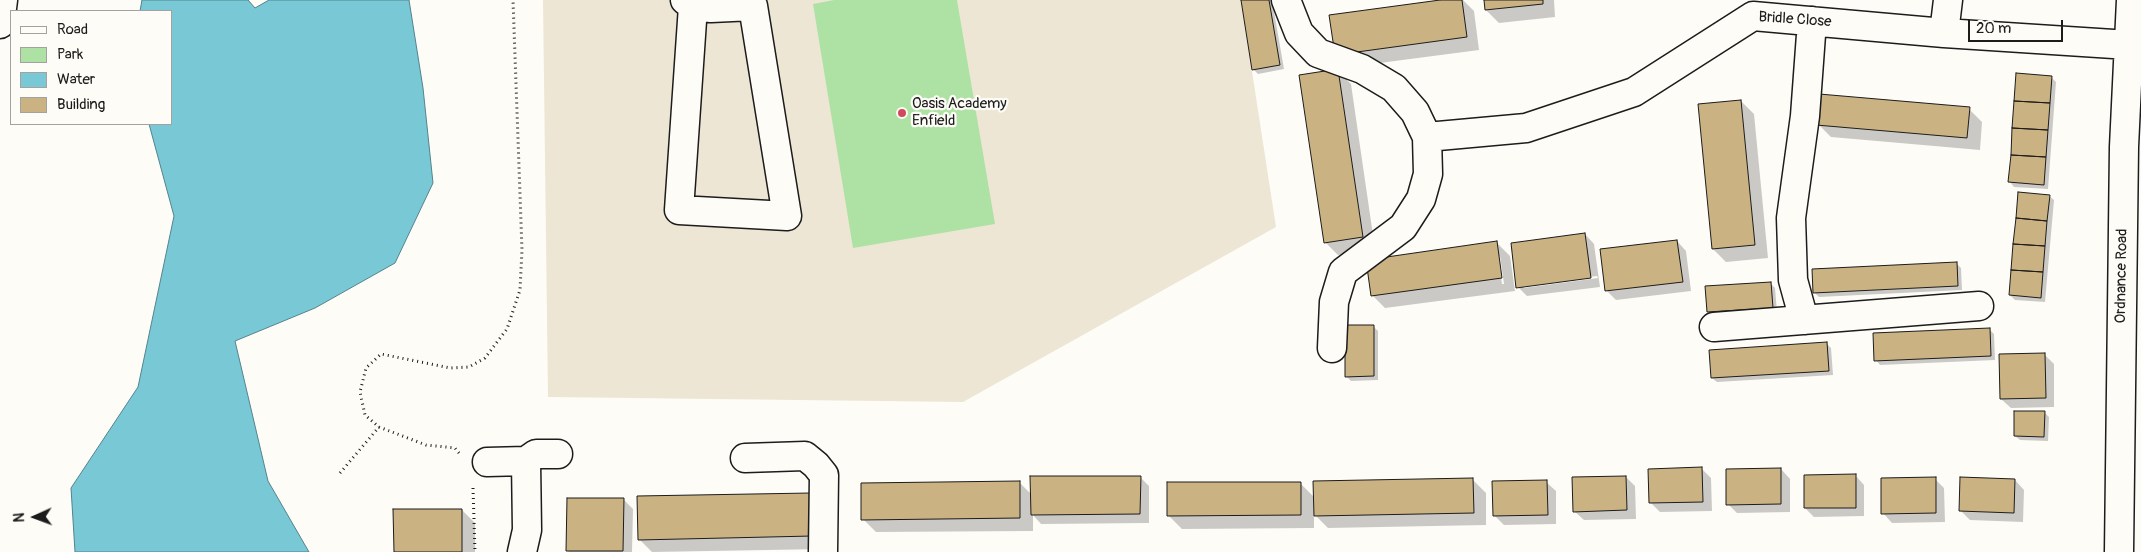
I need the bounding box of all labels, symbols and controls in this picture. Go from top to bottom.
street label: Bridle Close [1758,8,1832,32]
legend [10,10,172,125]
scale bar [1971,10,2066,42]
text: 20 m [1976,19,2011,38]
text: Road [57,20,88,39]
text: Park [57,45,83,64]
text: Water [57,70,95,89]
text: Building [57,95,105,114]
place label: Oasis Academy Enfield [912,95,1007,130]
marker: Oasis Academy Enfield [896,107,908,119]
street label: Ordnance Road [2112,228,2132,324]
north arrow [10,492,60,542]
text: N [11,513,28,523]

